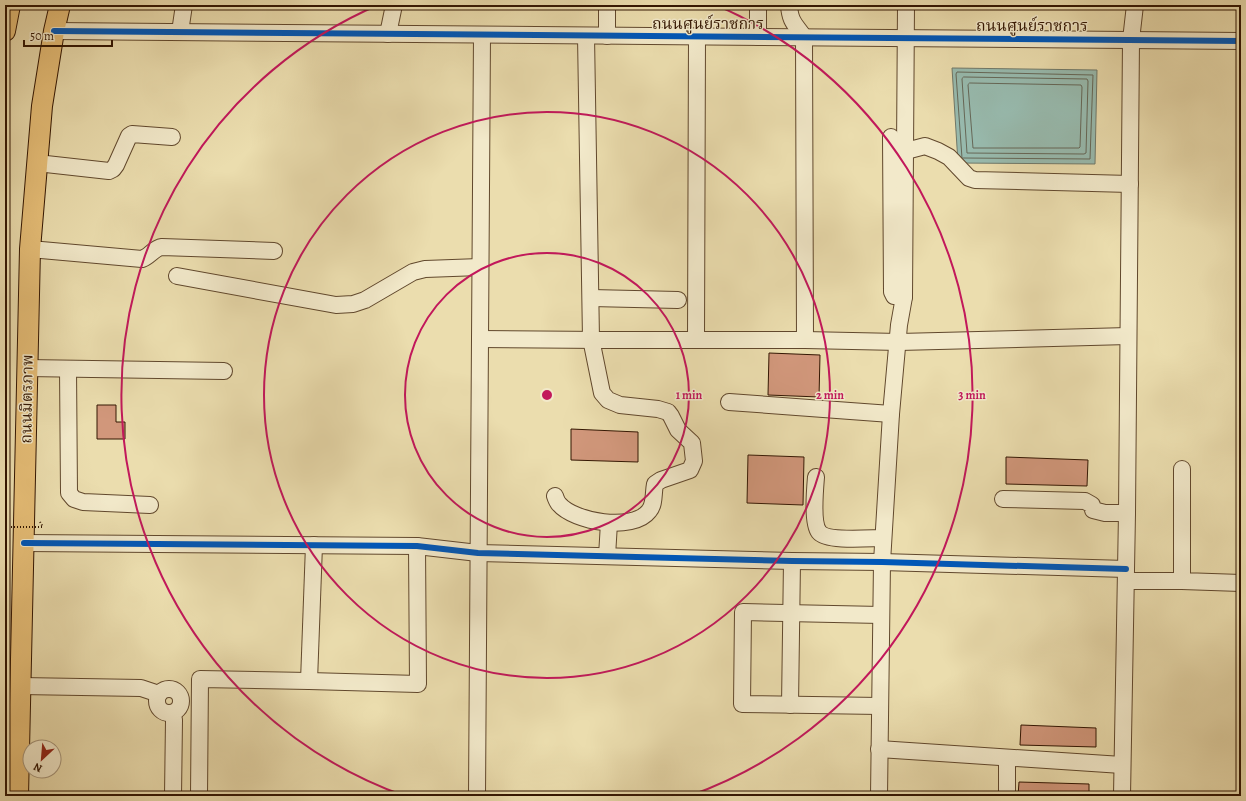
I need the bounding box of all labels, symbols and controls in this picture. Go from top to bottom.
street label: ถนนศูนย์ราชการ [652,13,764,35]
street label: ถนนศูนย์ราชการ [976,15,1088,37]
scale bar [24,22,112,48]
text: 50 m [30,28,54,44]
street label: ถนนมิตรภาพ [15,354,39,444]
text: 1 min [676,387,703,403]
text: 2 min [816,387,844,403]
text: 3 min [958,387,986,403]
centre of rings [540,388,554,402]
north arrow [22,739,62,779]
text: N [31,759,45,776]

